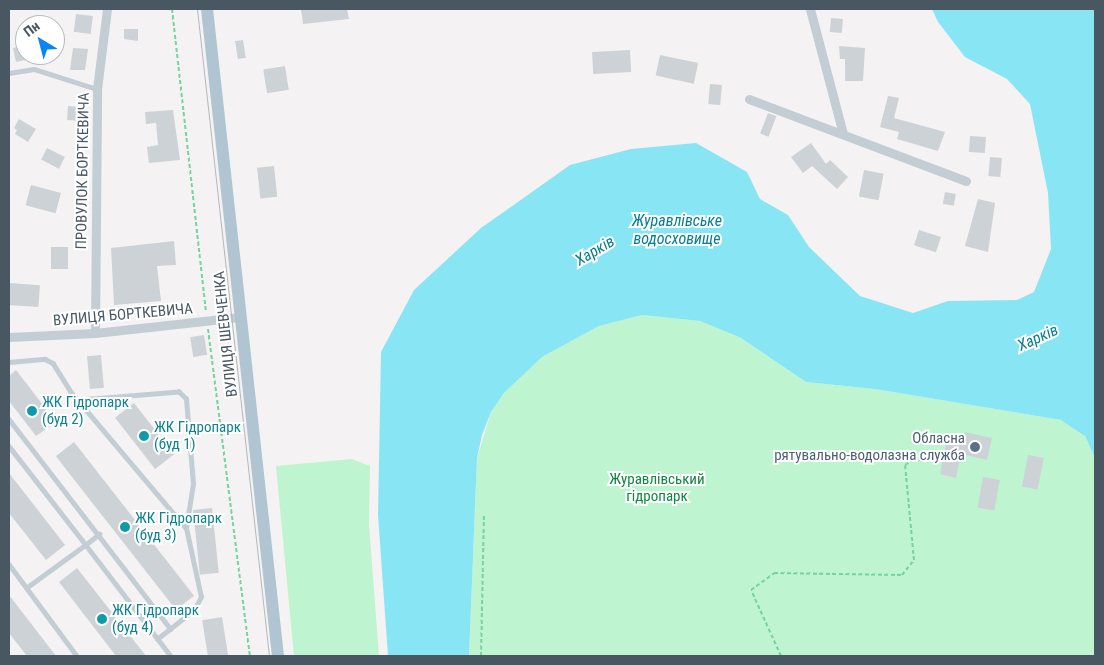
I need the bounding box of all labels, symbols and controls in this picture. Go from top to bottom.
north arrow [15,15,65,65]
text: Пн [21,18,43,40]
street label: ПРОВУЛОК БОРТКЕВИЧА [73,92,93,250]
water label: Журавлівське водосховище [632,211,722,249]
water label: Харків [572,232,618,270]
street label: ВУЛИЦЯ ШЕВЧЕНКА [210,270,242,398]
street label: ВУЛИЦЯ БОРТКЕВИЧА [52,300,194,330]
water label: Харків [1015,320,1061,356]
place label: ЖК Гідропарк (буд 2) [42,393,129,428]
marker: ЖК Гідропарк (буд 2) [26,405,38,417]
place label: ЖК Гідропарк (буд 1) [154,418,241,453]
place label: Обласна рятувально-водолазна служба [774,429,965,464]
marker: ЖК Гідропарк (буд 1) [138,430,150,442]
marker: Обласна рятувально-водолазна служба [969,441,981,453]
park label: Журавлівський гідропарк [609,470,705,505]
place label: ЖК Гідропарк (буд 3) [135,509,222,544]
marker: ЖК Гідропарк (буд 3) [119,521,131,533]
place label: ЖК Гідропарк (буд 4) [112,601,199,636]
marker: ЖК Гідропарк (буд 4) [96,613,108,625]

